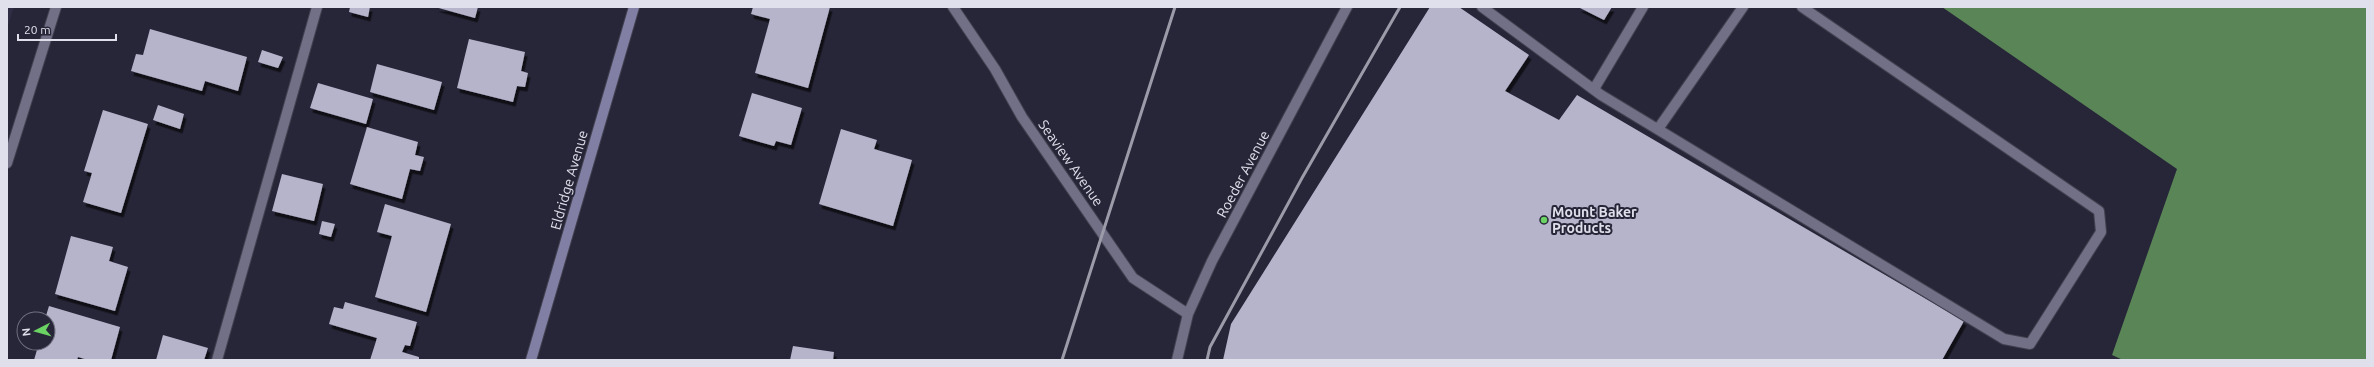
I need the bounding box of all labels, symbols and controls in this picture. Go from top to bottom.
scale bar [18,16,116,42]
text: 20 m [24,23,51,36]
street label: Seaview Avenue [1035,117,1107,209]
street label: Eldridge Avenue [547,128,591,232]
street label: Roeder Avenue [1213,128,1273,220]
place label: Mount Baker Products [1552,204,1637,236]
marker: Mount Baker Products [1539,215,1549,225]
north arrow [16,311,56,351]
text: N [20,327,32,337]

